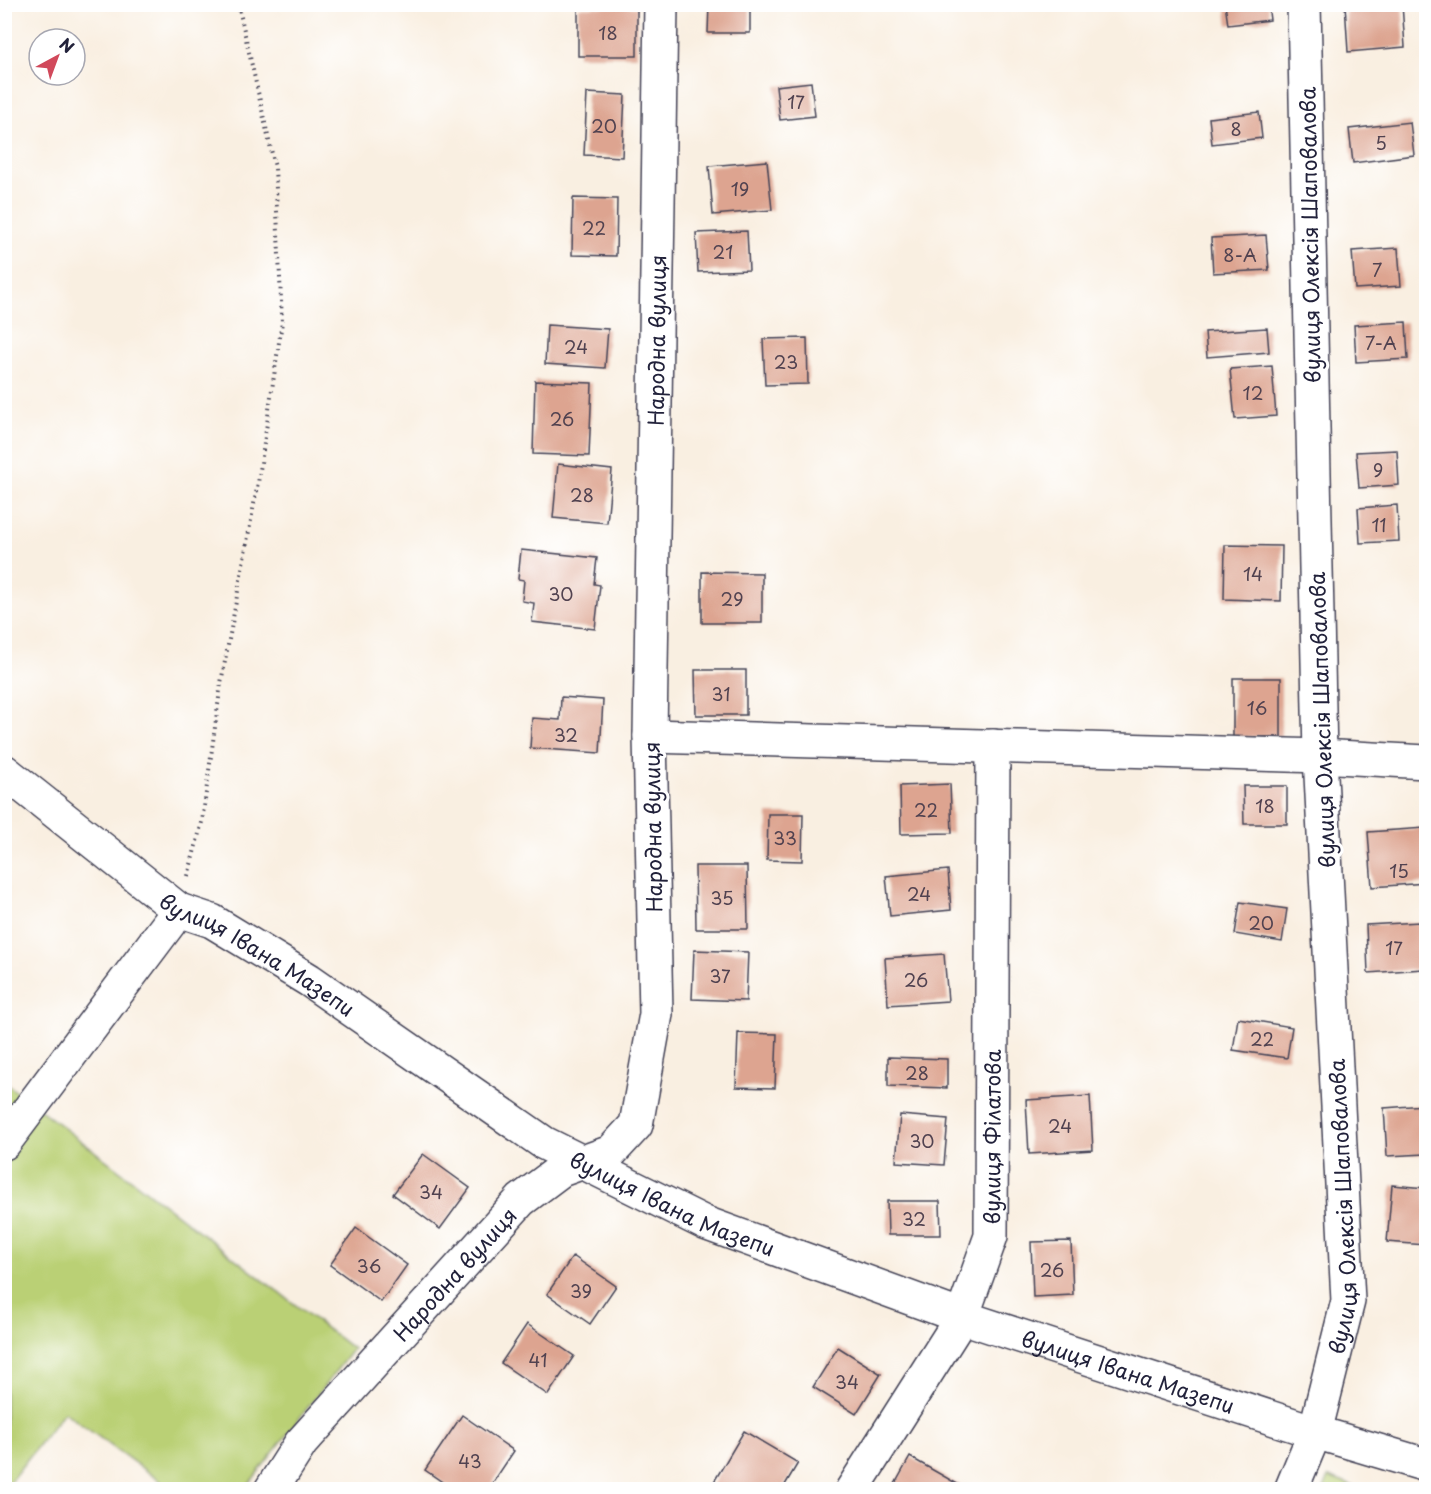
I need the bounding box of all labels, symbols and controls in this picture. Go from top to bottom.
house number: 18 [598,19,618,46]
north arrow [27,27,87,87]
text: N [55,32,80,58]
street label: вулиця Олексія Шаповалова [1290,87,1328,383]
house number: 17 [787,88,805,115]
house number: 20 [591,112,617,139]
house number: 8 [1230,115,1242,142]
house number: 5 [1375,129,1387,156]
house number: 19 [731,175,749,202]
house number: 22 [582,214,606,241]
house number: 21 [713,238,733,265]
house number: 8-А [1223,241,1257,268]
street label: Народна вулиця [639,255,673,426]
house number: 7 [1372,256,1382,283]
house number: 7-А [1365,329,1397,356]
house number: 24 [564,333,588,360]
house number: 23 [774,348,798,375]
house number: 12 [1243,379,1263,406]
house number: 26 [550,405,574,432]
house number: 9 [1373,456,1383,483]
house number: 28 [570,481,594,508]
house number: 11 [1371,511,1387,538]
house number: 14 [1243,560,1263,587]
street label: вулиця Олексія Шаповалова [1300,571,1342,869]
house number: 30 [548,580,574,607]
house number: 29 [721,585,743,612]
house number: 31 [712,680,730,707]
house number: 16 [1247,694,1267,721]
house number: 32 [554,721,578,748]
street label: Народна вулиця [635,741,669,913]
house number: 18 [1255,792,1275,819]
house number: 22 [914,796,938,823]
house number: 33 [773,824,797,851]
house number: 15 [1389,857,1409,884]
house number: 24 [907,880,931,907]
house number: 35 [710,884,734,911]
street label: вулиця Івана Мазепи [153,885,362,1024]
house number: 20 [1248,909,1274,936]
house number: 17 [1385,934,1403,961]
house number: 37 [709,962,731,989]
house number: 26 [904,966,928,993]
house number: 22 [1250,1025,1274,1052]
street label: вулиця Філатова [975,1049,1008,1225]
street label: вулиця Олексія Шаповалова [1319,1058,1364,1357]
house number: 28 [905,1059,929,1086]
house number: 24 [1048,1112,1072,1139]
house number: 30 [909,1127,935,1154]
street label: вулиця Івана Мазепи [565,1143,780,1263]
house number: 34 [419,1178,443,1205]
street label: Народна вулиця [385,1200,523,1348]
house number: 32 [902,1205,926,1232]
house number: 36 [357,1252,381,1279]
house number: 26 [1040,1256,1064,1283]
house number: 39 [570,1277,592,1304]
street label: вулиця Івана Мазепи [1018,1322,1239,1421]
house number: 41 [529,1346,547,1373]
house number: 34 [835,1368,859,1395]
house number: 43 [458,1447,482,1474]

